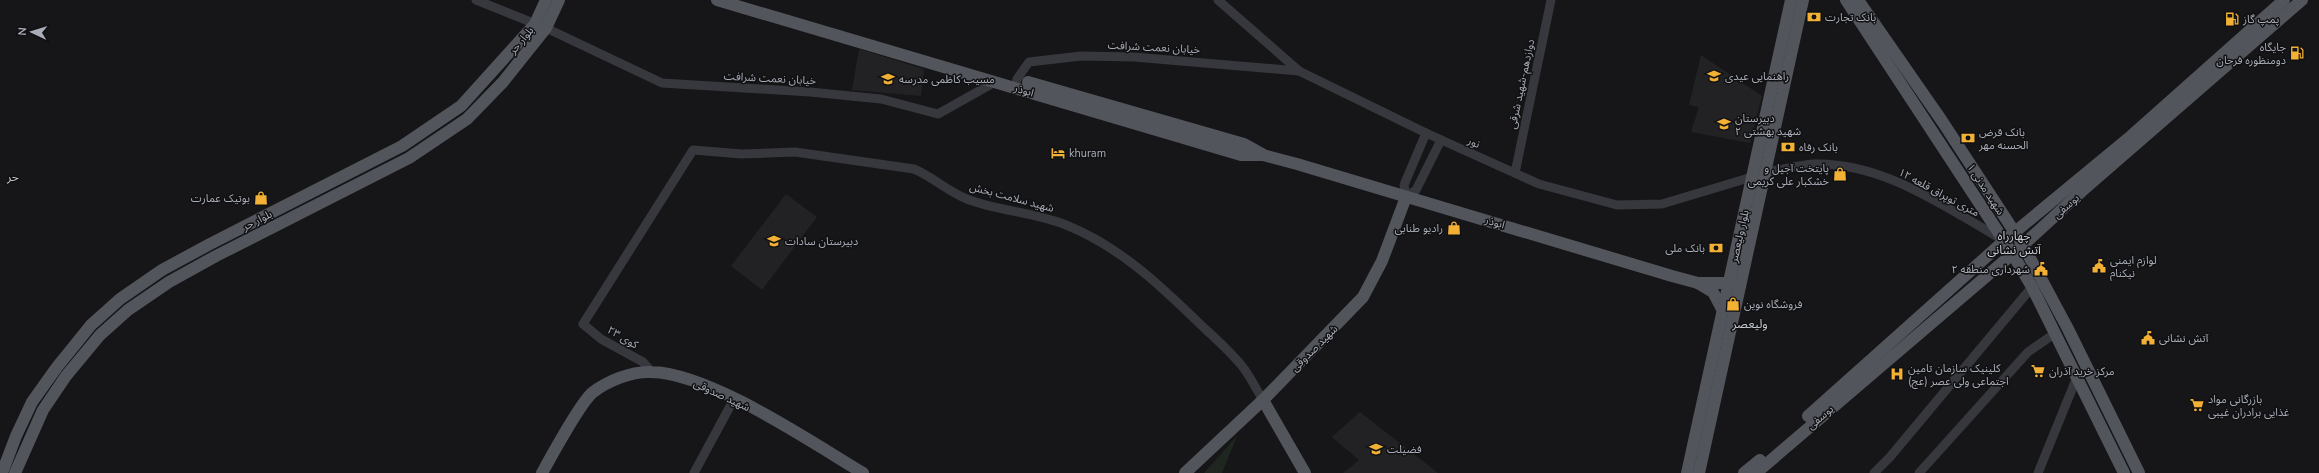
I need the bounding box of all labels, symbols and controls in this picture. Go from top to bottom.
bank icon: بانک تجارت [1806,9,1822,25]
place label: بانک تجارت [1825,10,1876,25]
fuel station icon: پمپ گاز [2224,11,2240,27]
north arrow [12,12,52,52]
place label: پمپ گاز [2242,12,2279,27]
street label: بلوار حر [505,23,537,58]
text: N [15,27,30,36]
street label: خیابان نعمت شرافت [1107,38,1201,57]
street label: دوازدهم-شهید شرقی [1505,38,1539,131]
place label: جایگاه دومنظوره فرحان [2216,40,2287,68]
fuel station icon: جایگاه دومنظوره فرحان [2289,45,2305,61]
school or university icon: راهنمایی عیدی [1706,68,1722,84]
street label: خیابان نعمت شرافت [723,69,817,88]
place label: راهنمایی عیدی [1725,69,1789,84]
school or university icon: مسیب کاظمی مدرسه [880,71,896,87]
place label: مسیب کاظمی مدرسه [899,72,995,87]
street label: ابوذر [1011,80,1036,100]
place label: دبیرستان شهید بهشتی ۲ [1735,111,1802,139]
school or university icon: دبیرستان شهید بهشتی ۲ [1716,116,1732,132]
place label: بانک قرض الحسنه مهر [1978,125,2029,153]
bank icon: بانک قرض الحسنه مهر [1960,130,1976,146]
street label: نور [1464,133,1482,152]
bank icon: بانک رفاه [1780,139,1796,155]
place label: بانک رفاه [1799,140,1838,155]
hotel icon: khuram [1050,145,1066,161]
place label: khuram [1069,146,1106,161]
place label: پایتخت آجیل و خشکبار علی کریمی [1748,161,1830,189]
street label: شهید مدنی ۱ [1963,161,2008,218]
street label: ۱۲ متری توپراق قلعه [1895,165,1982,220]
shop icon: پایتخت آجیل و خشکبار علی کریمی [1832,166,1848,182]
district label: حر [6,169,19,185]
street label: شهید سلامت بخش [968,179,1056,216]
shop icon: بوتیک عمارت [253,190,269,206]
place label: بوتیک عمارت [191,191,250,206]
street label: یوسفی [2050,191,2083,222]
street label: بلوار حر [239,207,275,235]
street label: بلوار ولیعصر [1726,208,1753,265]
street label: ابوذر [1482,212,1507,232]
shop icon: رادیو طنابی [1446,220,1462,236]
place label: رادیو طنابی [1395,221,1443,236]
district label: چهارراه آتش نشانی [1987,228,2041,258]
school or university icon: دبیرستان سادات [766,233,782,249]
place label: دبیرستان سادات [785,234,858,249]
bank icon: بانک ملی [1708,240,1724,256]
place label: بانک ملی [1665,241,1705,256]
place label: لوازم ایمنی نیکنام [2110,253,2157,281]
public building icon: لوازم ایمنی نیکنام [2091,258,2107,274]
public building icon: شهرداری منطقه ۲ [2033,261,2049,277]
place label: شهرداری منطقه ۲ [1951,262,2030,277]
shop icon: فروشگاه نوین [1725,296,1741,312]
place label: فروشگاه نوین [1744,297,1802,312]
district label: ولیعصر [1731,316,1768,332]
street label: شهید صدوقی [1288,321,1341,375]
street label: کوی ۲۳ [604,323,641,353]
public building icon: آتش نشانی [2140,330,2156,346]
place label: آتش نشانی [2159,331,2209,346]
place label: کلینیک سازمان تامین اجتماعی ولی عصر (عج) [1908,361,2009,389]
supermarket icon: مرکز خرید آذران [2030,363,2046,379]
place label: مرکز خرید آذران [2049,364,2115,379]
hospital icon: کلینیک سازمان تامین اجتماعی ولی عصر (عج) [1889,366,1905,382]
street label: شهید صدوقی [691,376,753,415]
place label: بازرگانی مواد غذایی برادران غیبی [2208,392,2290,420]
supermarket icon: بازرگانی مواد غذایی برادران غیبی [2189,397,2205,413]
street label: یوسفی [1804,402,1837,433]
school or university icon: فضیلت [1368,441,1384,457]
place label: فضیلت [1387,442,1422,457]

